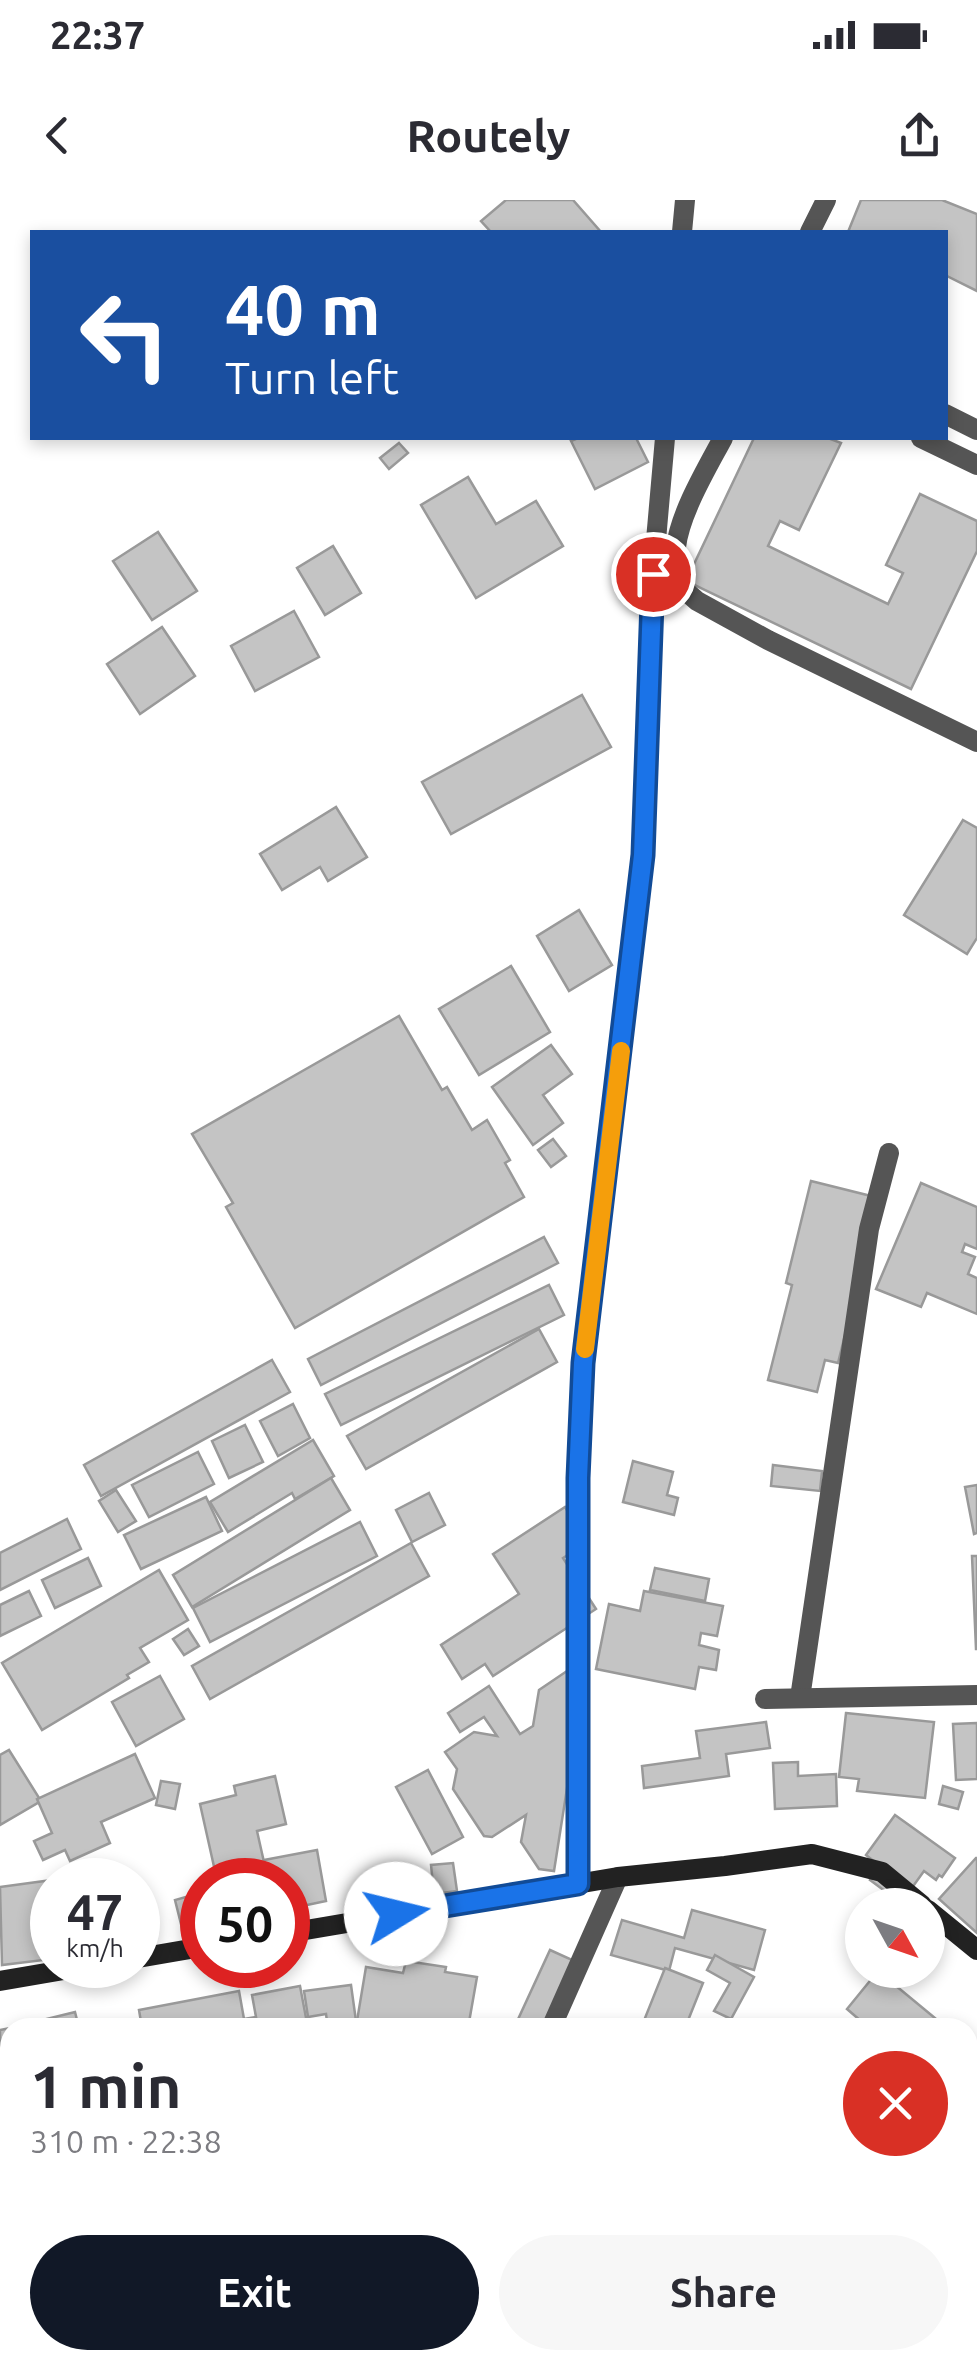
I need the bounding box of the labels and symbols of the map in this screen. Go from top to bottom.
pin [611,532,696,617]
speed limit sign: 50 [180,1858,310,1988]
position arrow [344,1862,448,1966]
north arrow [845,1888,945,1988]

